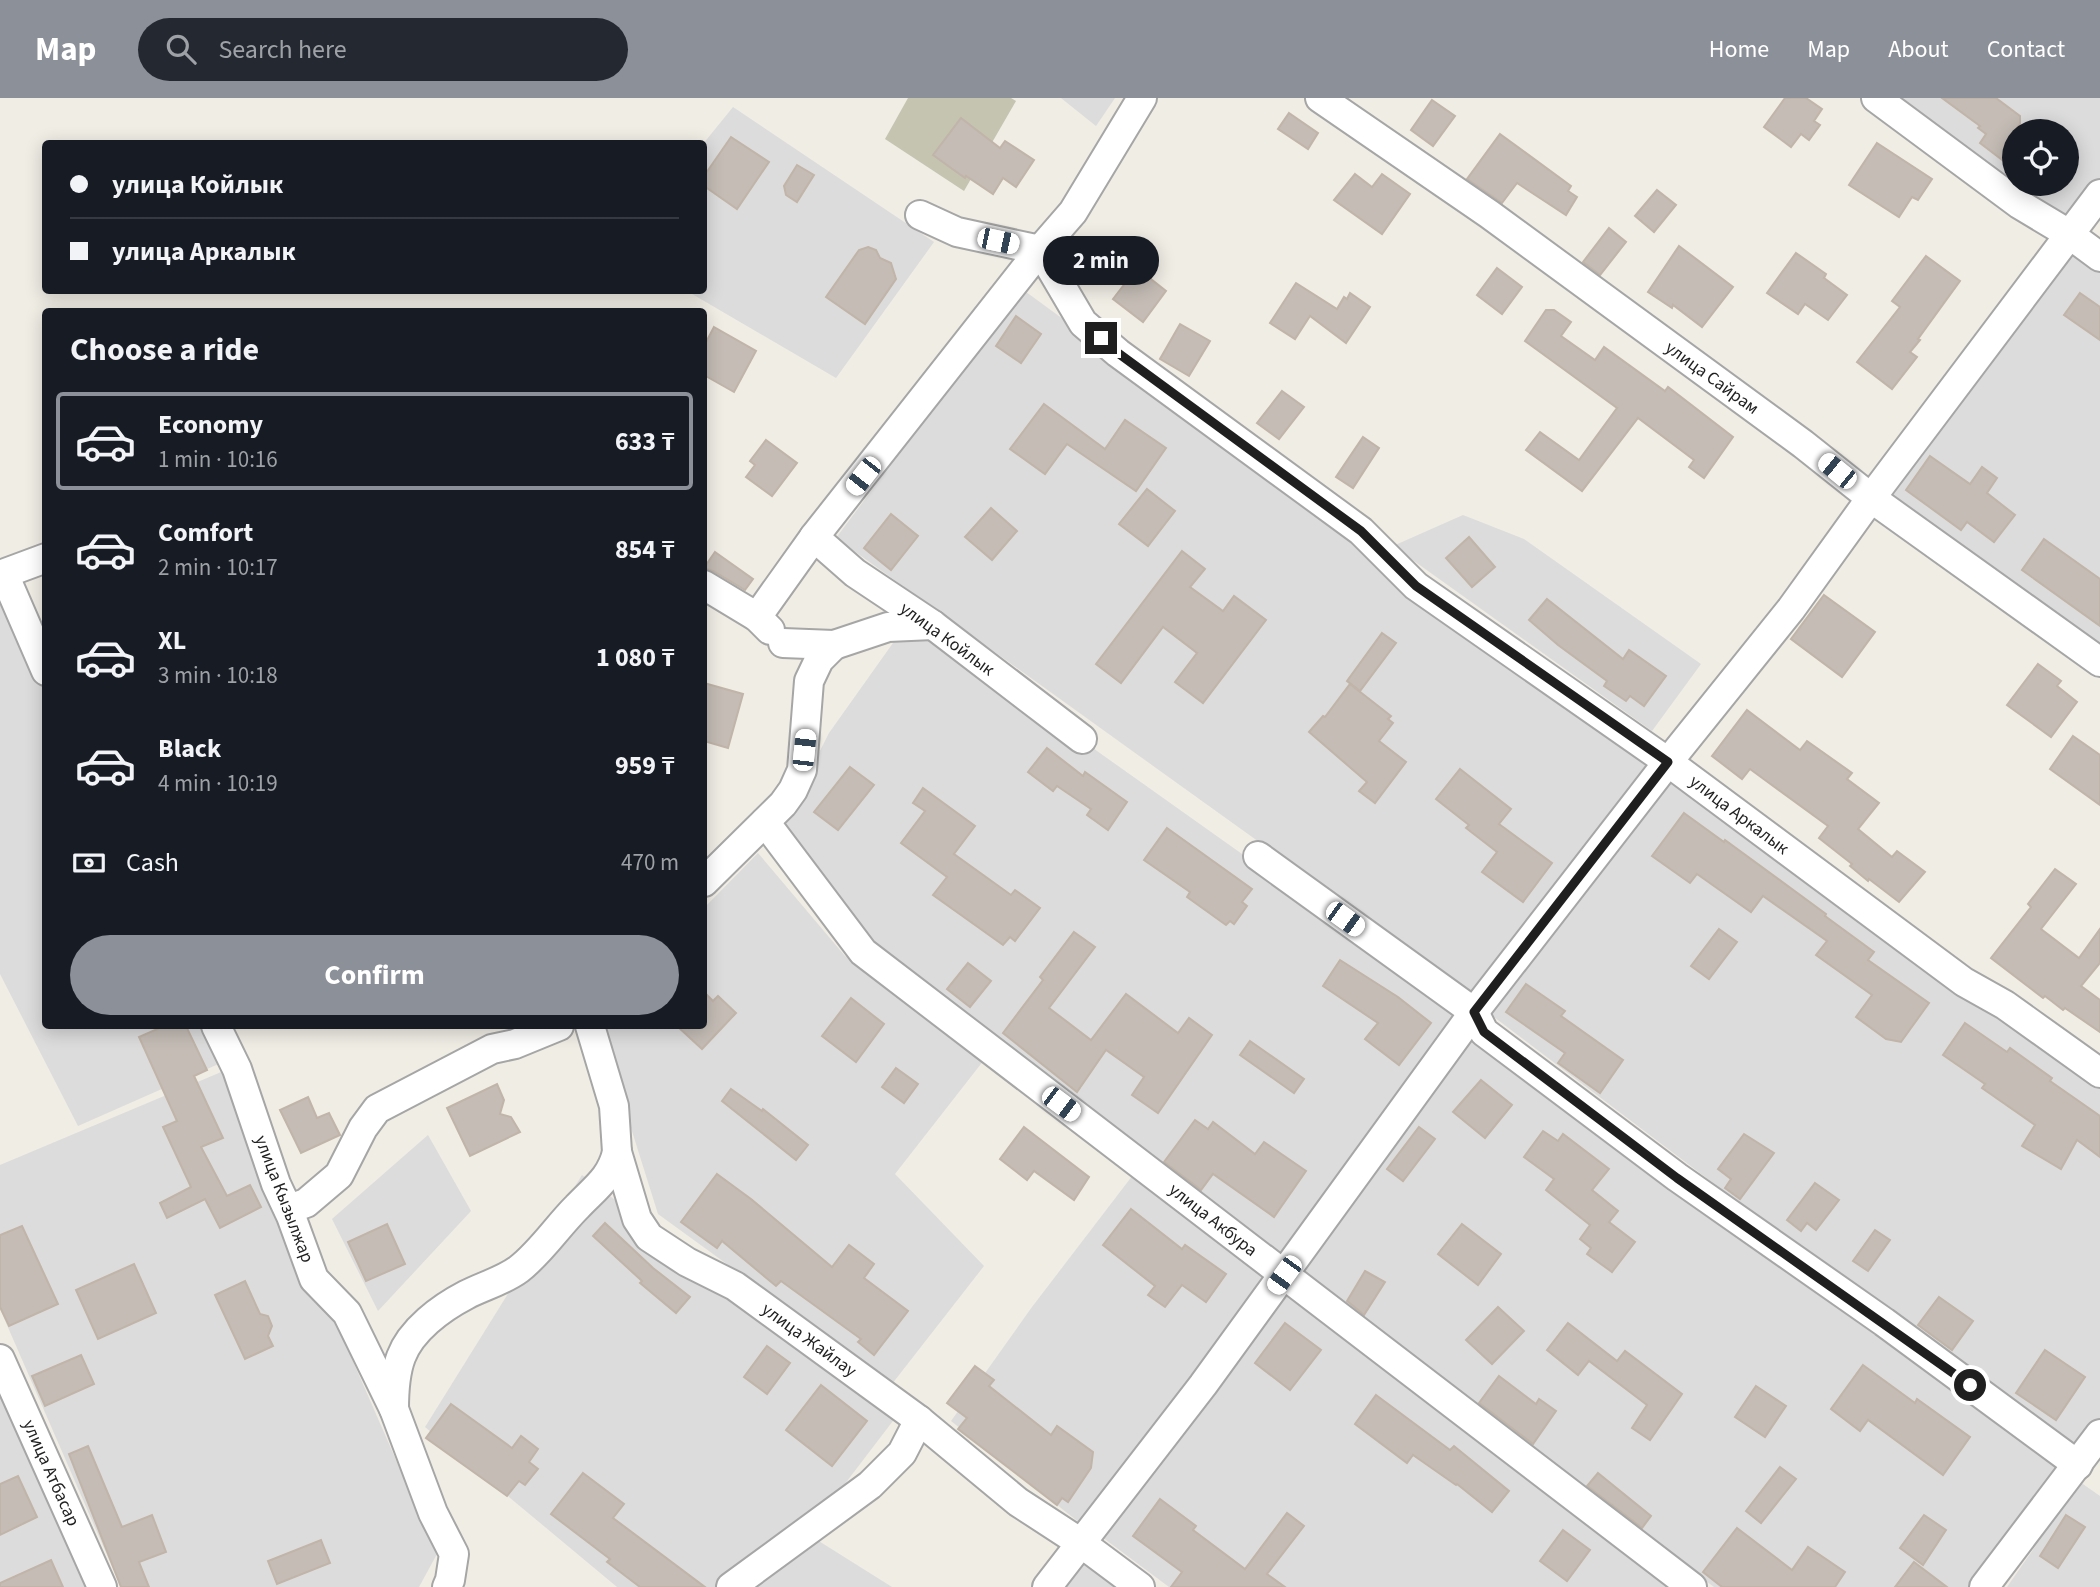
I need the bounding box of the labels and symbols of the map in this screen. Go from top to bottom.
car [976,226,1021,256]
callout: 2 min [1043,236,1159,286]
route end [1085,322,1117,354]
street label: улица Сайрам [1660,335,1764,421]
car [1815,450,1860,492]
car [842,453,885,499]
street label: улица Койлык [895,596,1000,682]
car [792,728,817,772]
street label: улица Аркалык [1684,769,1794,861]
car [1322,898,1369,940]
car [1038,1083,1085,1125]
street label: улица Кызылжар [248,1132,320,1266]
street label: улица Акбура [1163,1177,1263,1263]
car [1264,1252,1305,1298]
street label: улица Жайлау [756,1297,862,1383]
route start [1954,1369,1986,1401]
street label: улица Атбасар [16,1416,86,1530]

